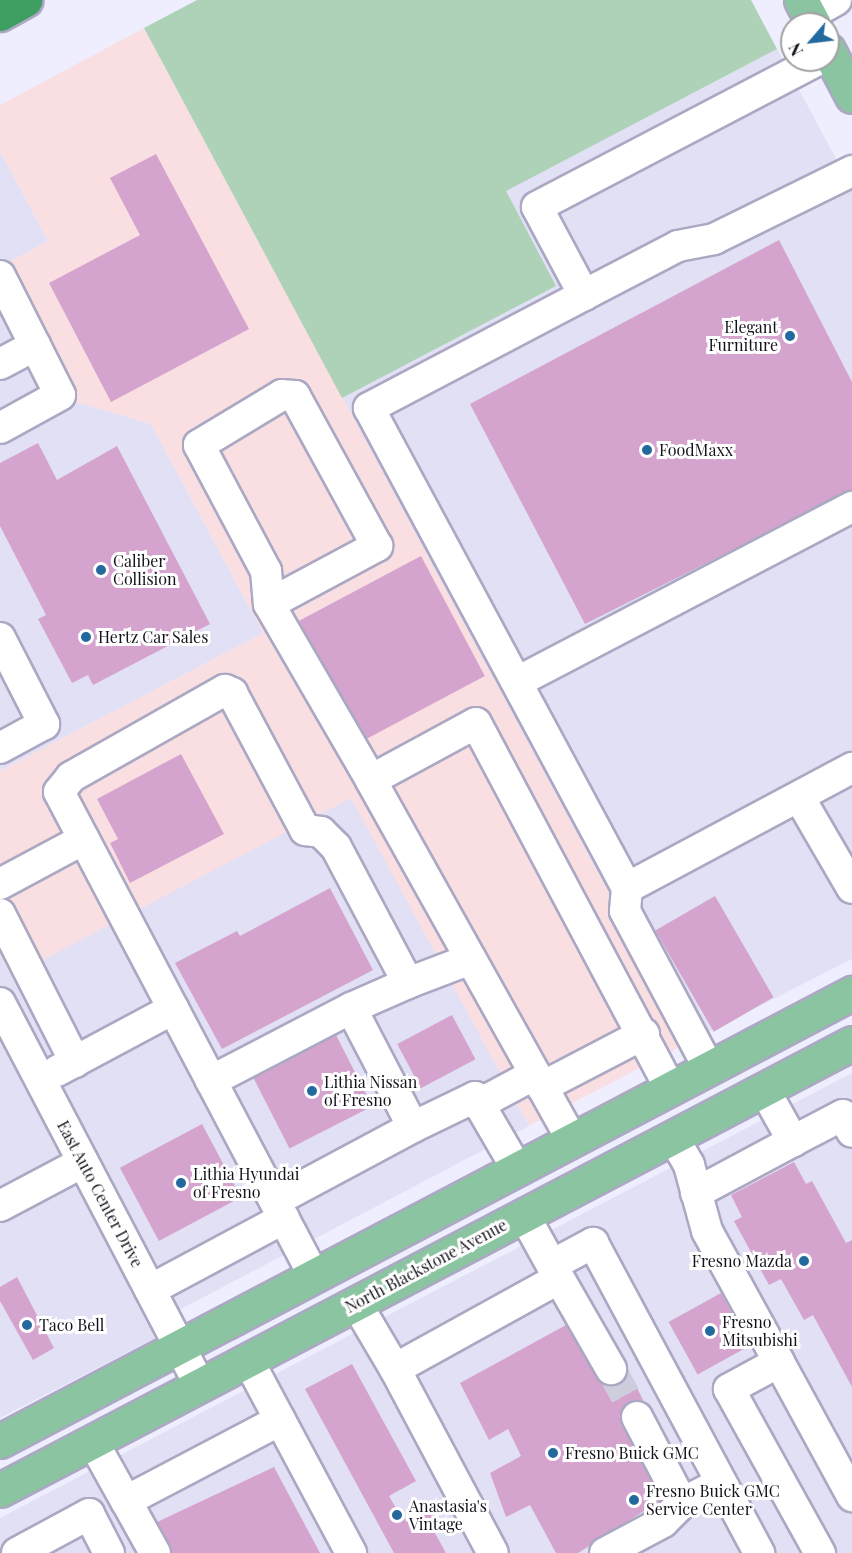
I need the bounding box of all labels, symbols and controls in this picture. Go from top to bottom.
north arrow [780,12,840,72]
text: N [783,40,807,60]
place label: Elegant Furniture [708,317,778,355]
marker: Elegant Furniture [783,329,797,343]
place label: FoodMaxx [659,440,733,460]
marker: FoodMaxx [640,443,654,457]
place label: Caliber Collision [113,551,177,589]
marker: Caliber Collision [94,563,108,577]
place label: Hertz Car Sales [98,627,209,647]
marker: Hertz Car Sales [79,630,93,644]
place label: Lithia Nissan of Fresno [324,1072,417,1110]
marker: Lithia Nissan of Fresno [305,1084,319,1098]
street label: East Auto Center Drive [53,1117,147,1271]
place label: Lithia Hyundai of Fresno [193,1164,300,1202]
marker: Lithia Hyundai of Fresno [174,1176,188,1190]
street label: North Blackstone Avenue [342,1215,510,1317]
place label: Fresno Mazda [692,1251,792,1271]
marker: Fresno Mazda [797,1254,811,1268]
place label: Fresno Mitsubishi [722,1312,798,1350]
place label: Taco Bell [39,1315,104,1335]
marker: Taco Bell [20,1318,34,1332]
marker: Fresno Mitsubishi [703,1324,717,1338]
place label: Fresno Buick GMC [565,1443,699,1463]
marker: Fresno Buick GMC [546,1446,560,1460]
place label: Fresno Buick GMC Service Center [646,1481,780,1519]
marker: Fresno Buick GMC Service Center [627,1493,641,1507]
place label: Anastasia's Vintage [409,1496,487,1534]
marker: Anastasia's Vintage [390,1508,404,1522]

